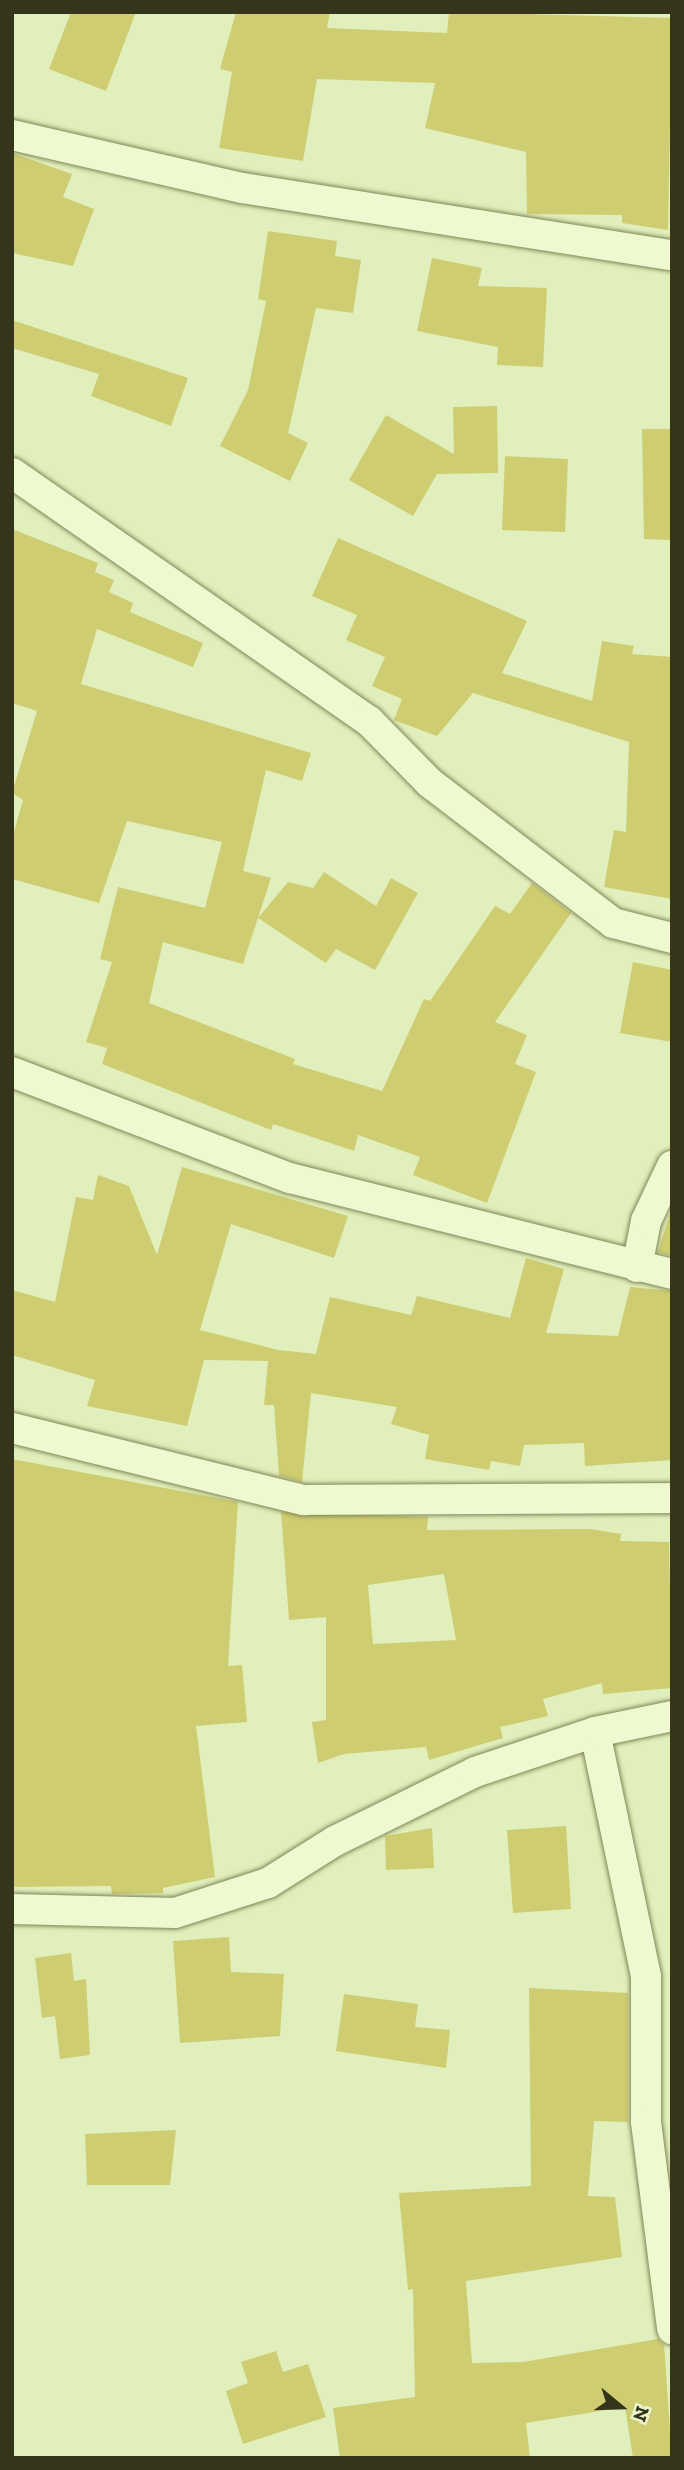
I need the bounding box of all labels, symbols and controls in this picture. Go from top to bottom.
north arrow [586,2372,656,2442]
text: N [628,2403,655,2425]

